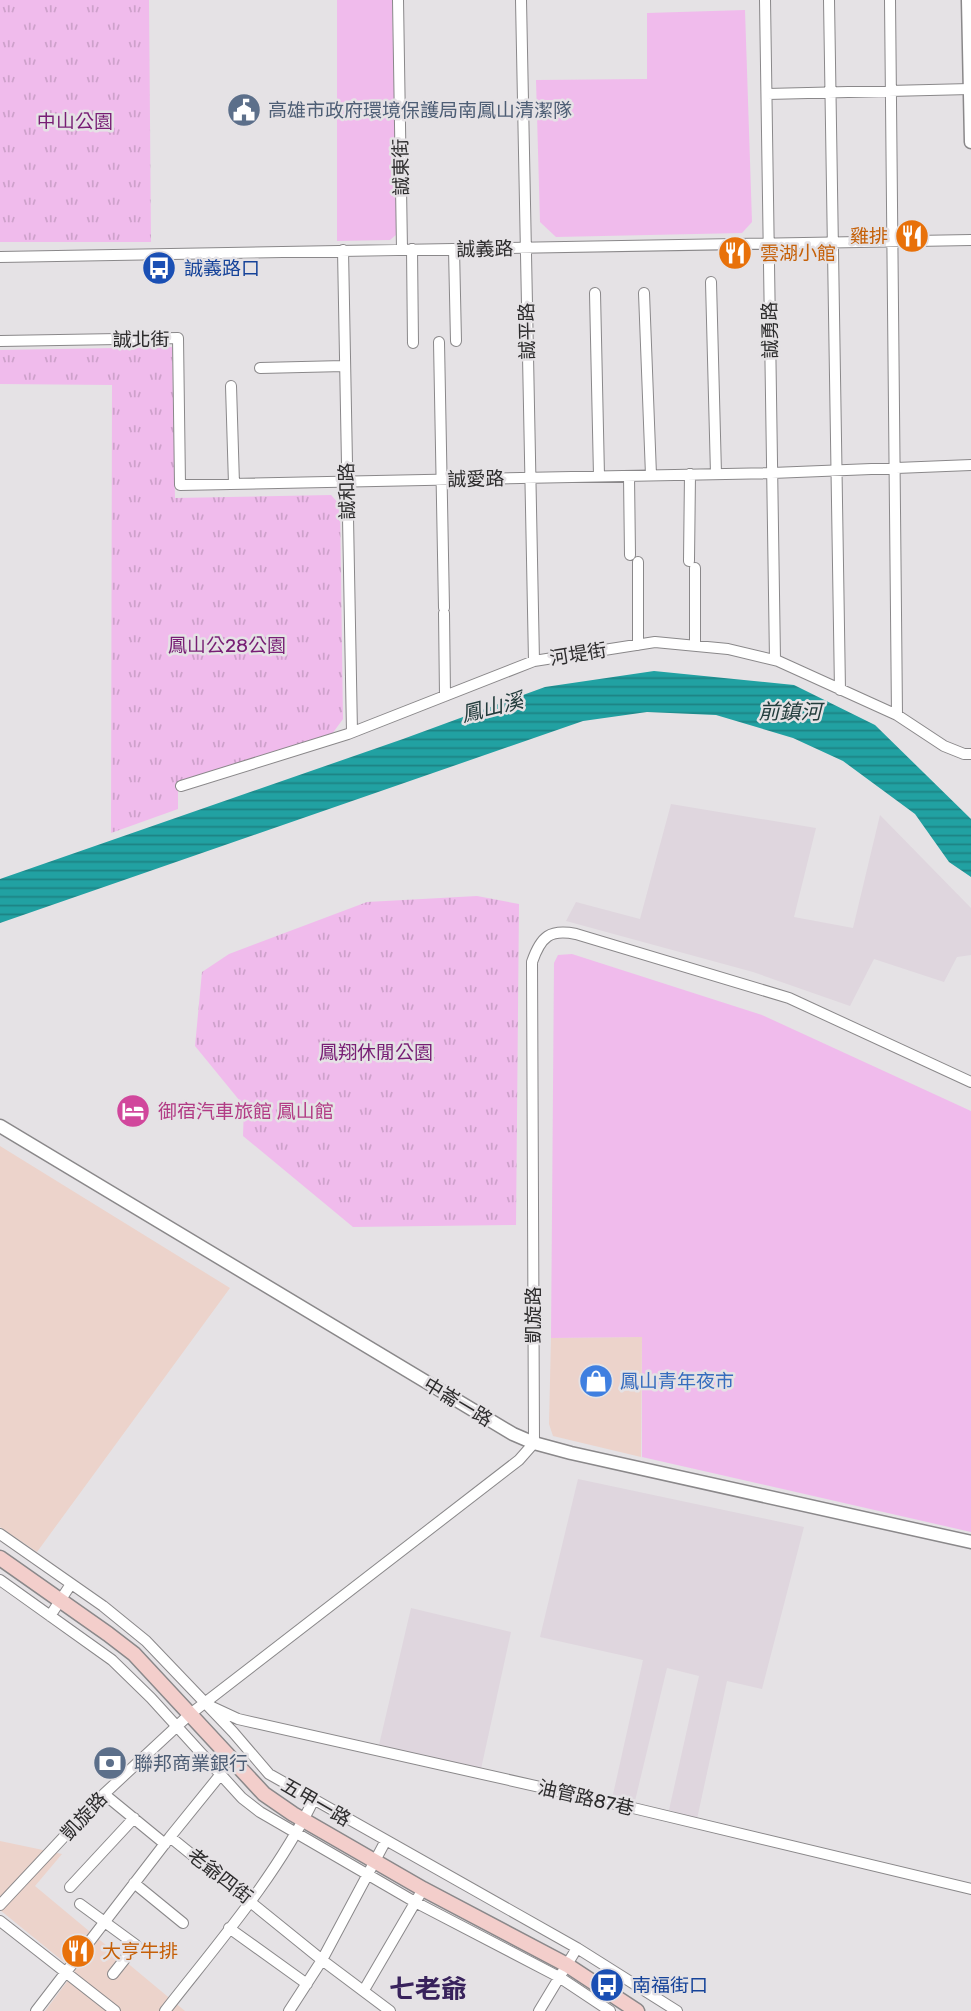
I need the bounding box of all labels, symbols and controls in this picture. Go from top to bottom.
public building icon: 高雄市政府環境保護局南鳳山清潔隊 [225,91,263,129]
place label: 高雄市政府環境保護局南鳳山清潔隊 [268,99,572,122]
park label: 中山公園 [37,110,113,133]
street label: 誠東街 [389,138,413,196]
restaurant icon: 雞排 [893,217,931,255]
place label: 雞排 [850,225,888,248]
restaurant icon: 雲湖小館 [716,234,754,272]
street label: 誠義路 [456,237,514,261]
place label: 雲湖小館 [760,242,836,265]
bus stop icon: 誠義路口 [140,249,178,287]
place label: 誠義路口 [184,257,260,280]
street label: 誠勇路 [758,301,782,359]
street label: 誠平路 [515,302,539,360]
street label: 誠北街 [112,328,170,351]
street label: 誠和路 [335,462,359,520]
street label: 誠愛路 [447,467,505,491]
park label: 鳳山公28公園 [168,634,286,657]
street label: 河堤街 [548,638,608,670]
water label: 鳳山溪 [458,687,528,727]
water label: 前鎮河 [759,699,825,724]
park label: 鳳翔休閒公園 [319,1041,433,1064]
hotel icon: 御宿汽車旅館 鳳山館 [114,1092,152,1130]
place label: 御宿汽車旅館 鳳山館 [158,1100,334,1123]
street label: 凱旋路 [522,1286,545,1344]
shop icon: 鳳山青年夜市 [577,1362,615,1400]
place label: 鳳山青年夜市 [620,1370,734,1393]
street label: 中崙一路 [419,1373,497,1431]
bank icon: 聯邦商業銀行 [91,1744,129,1782]
place label: 聯邦商業銀行 [134,1752,248,1775]
street label: 五甲一路 [277,1773,355,1831]
street label: 油管路87巷 [536,1776,636,1820]
street label: 凱旋路 [56,1787,112,1845]
street label: 老爺四街 [183,1844,257,1908]
restaurant icon: 大亨牛排 [59,1932,97,1970]
place label: 大亨牛排 [102,1940,178,1963]
bus stop icon: 南福街口 [588,1966,626,2004]
district label: 七老爺 [389,1974,467,2005]
place label: 南福街口 [632,1974,708,1997]

